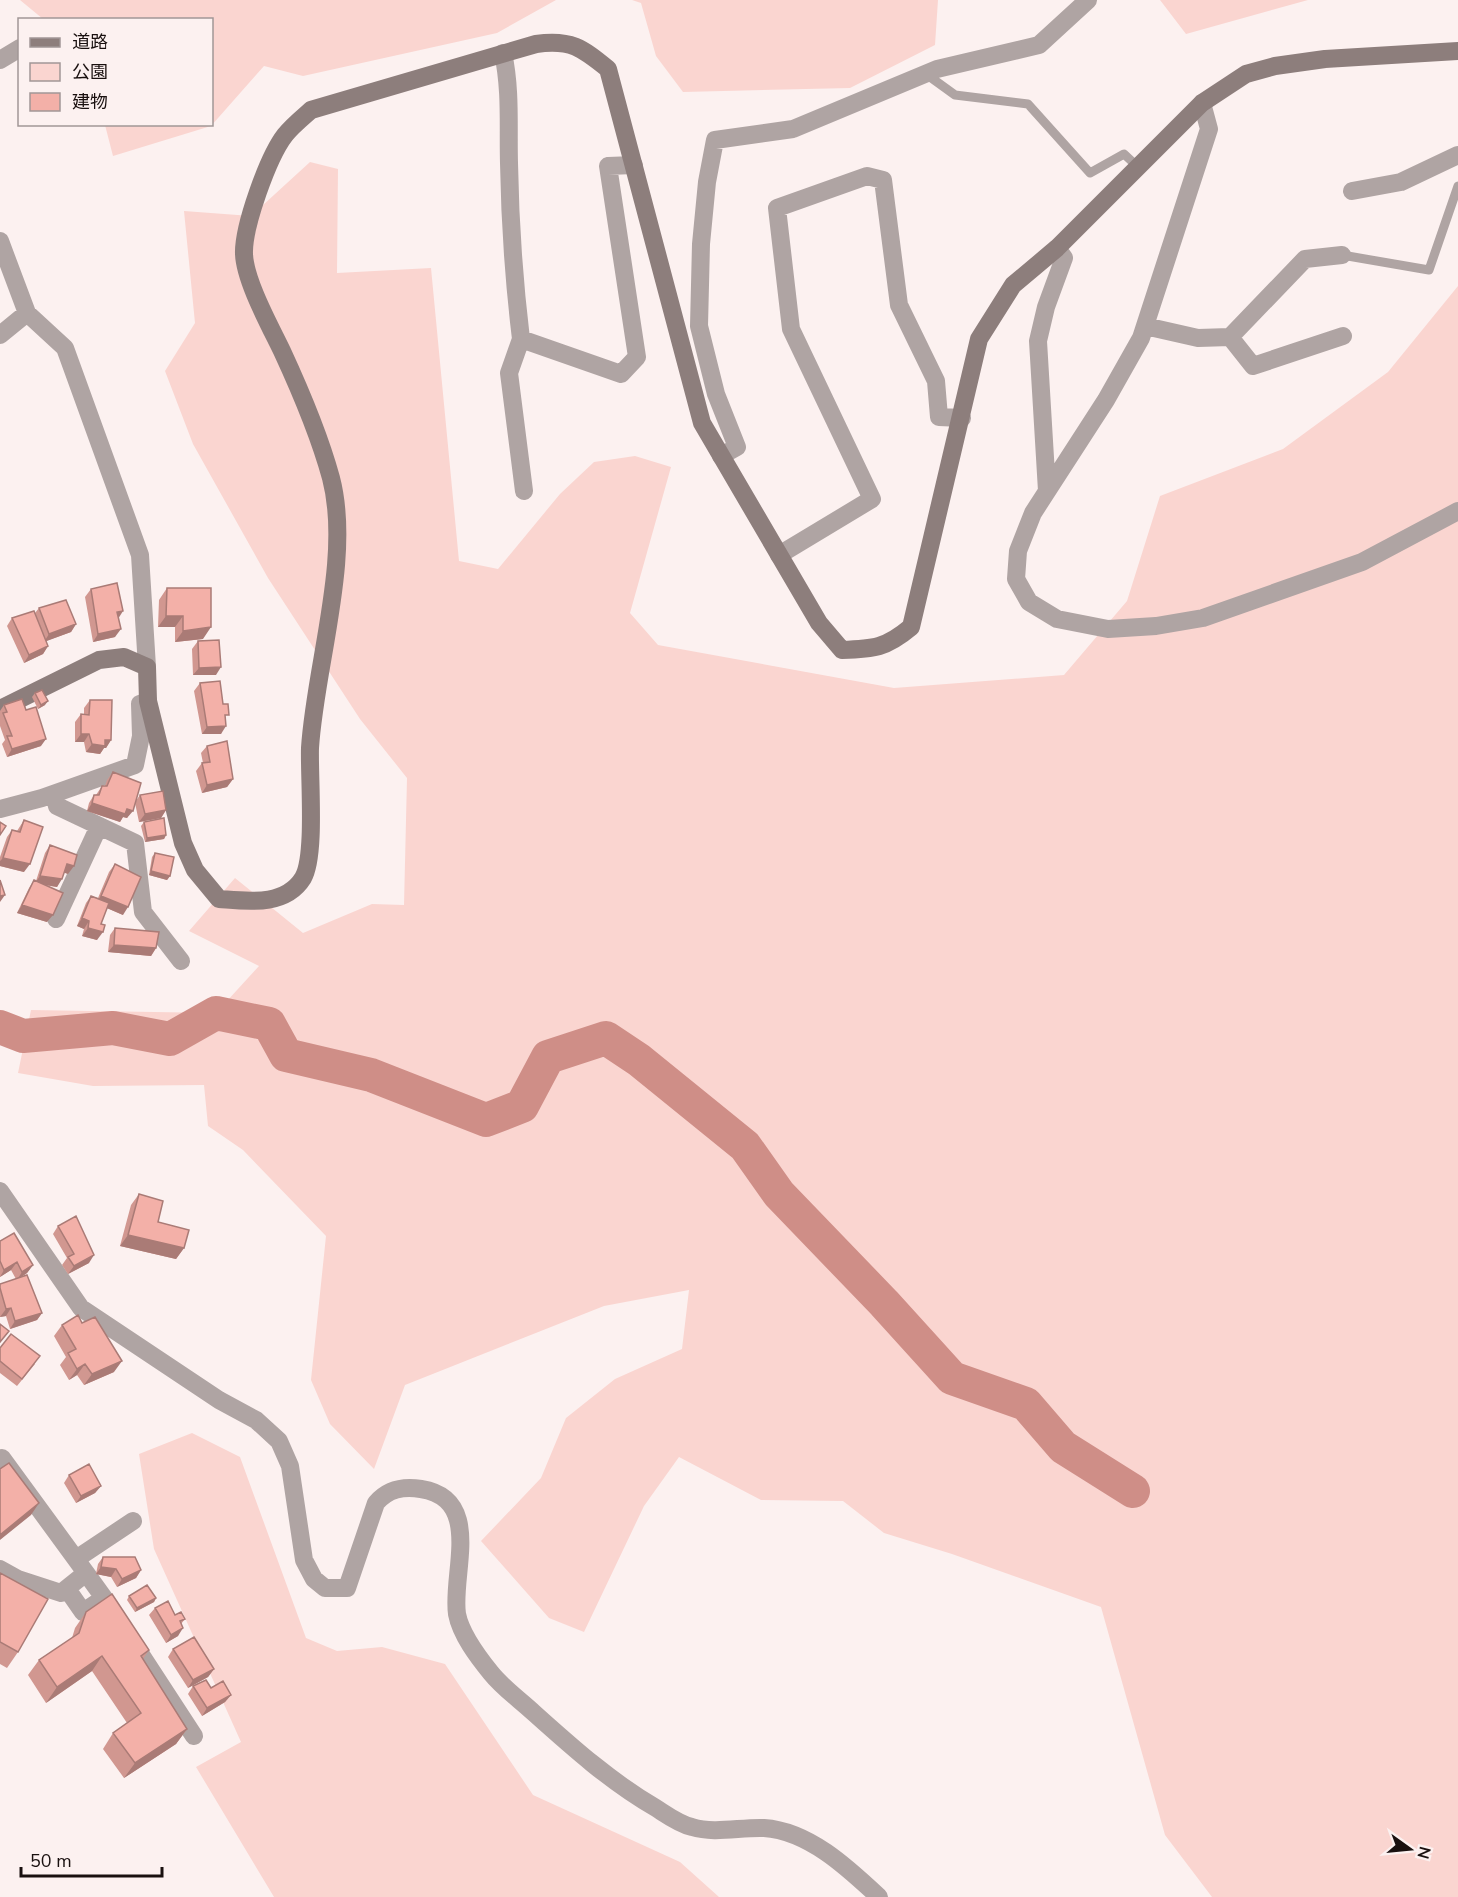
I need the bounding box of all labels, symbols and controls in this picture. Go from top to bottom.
legend [18,18,213,126]
text: 道路 [72,30,108,54]
text: 公園 [72,60,108,84]
text: 建物 [72,90,108,114]
north arrow [1380,1819,1440,1879]
scale bar [21,1840,162,1878]
text: N [1411,1844,1436,1861]
text: 50 m [30,1849,72,1873]

